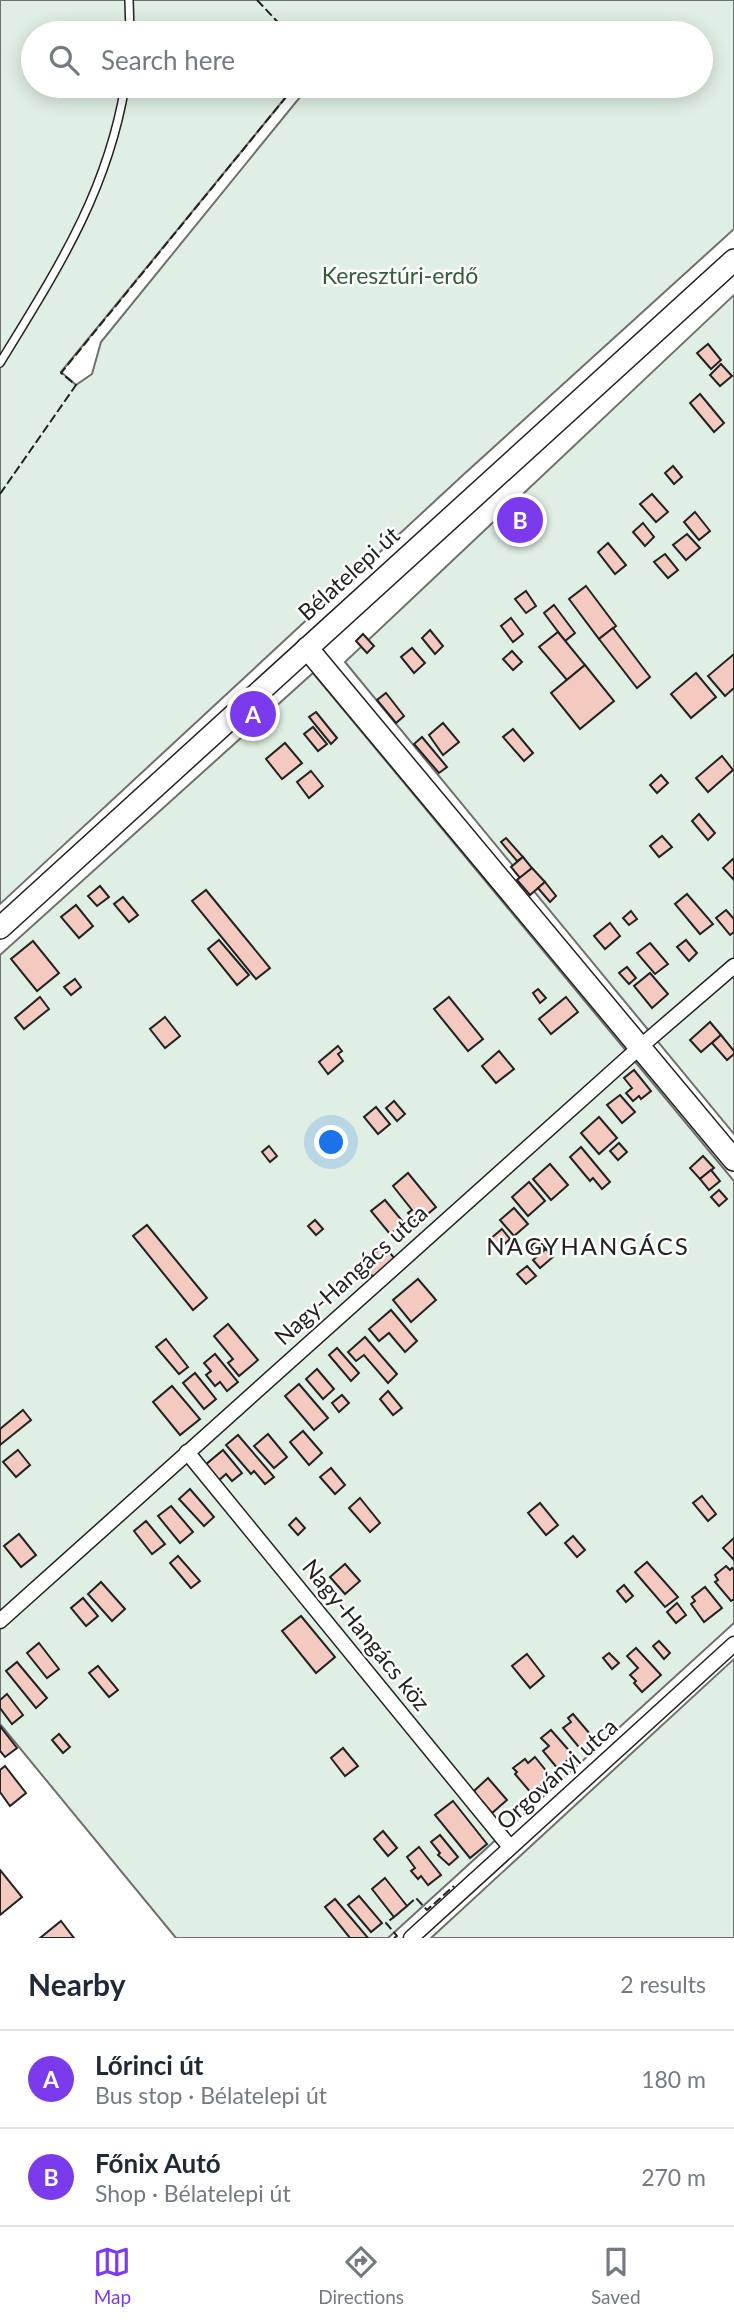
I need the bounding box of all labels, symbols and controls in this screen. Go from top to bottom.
search box [21,21,713,98]
icon: search [45,41,83,79]
text: Search here [101,44,235,76]
park label: Keresztúri-erdő [322,261,478,289]
pin: B [497,494,543,546]
street label: Bélatelepi út [292,520,405,626]
pin: A [230,688,276,740]
your location [314,1125,348,1159]
street label: Nagy-Hangács utca [268,1198,433,1350]
district label: NAGYHANGÁCS [486,1231,690,1260]
street label: Nagy-Hangács köz [297,1553,436,1716]
street label: Orgoványi utca [490,1712,623,1835]
text: Nearby [28,1966,126,2002]
text: 2 results [620,1970,706,1998]
text: Lőrinci út [95,2049,204,2081]
text: A [43,2065,59,2093]
text: 180 m [641,2065,706,2093]
text: Bus stop · Bélatelepi út [95,2081,327,2109]
text: Főnix Autó [95,2147,221,2179]
text: B [43,2163,59,2191]
text: 270 m [641,2163,706,2191]
text: Shop · Bélatelepi út [95,2179,291,2207]
tab: Map [93,2243,131,2308]
tab: Directions [318,2243,404,2308]
tab: Saved [591,2243,641,2308]

